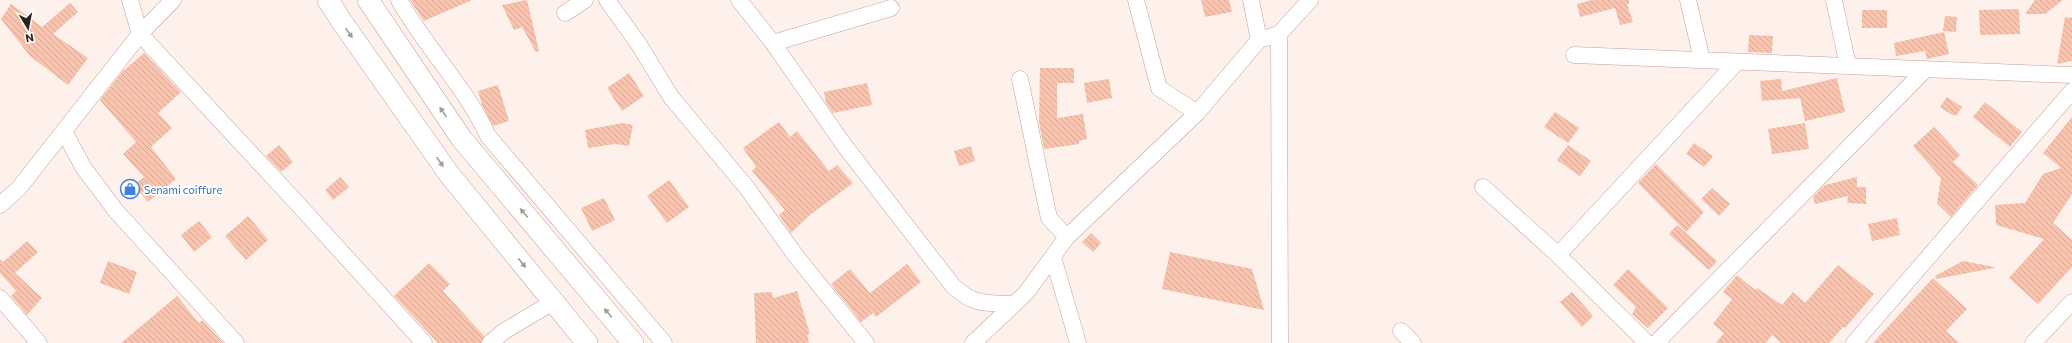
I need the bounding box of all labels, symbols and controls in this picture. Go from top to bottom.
north arrow [8,8,48,48]
one-way arrow [345,27,353,38]
text: N [25,31,35,45]
one-way arrow [439,106,447,117]
one-way arrow [436,157,444,167]
shop icon: Senami coiffure [119,178,141,200]
place label: Senami coiffure [144,183,222,196]
one-way arrow [520,208,529,219]
one-way arrow [517,258,526,269]
one-way arrow [603,308,612,318]

